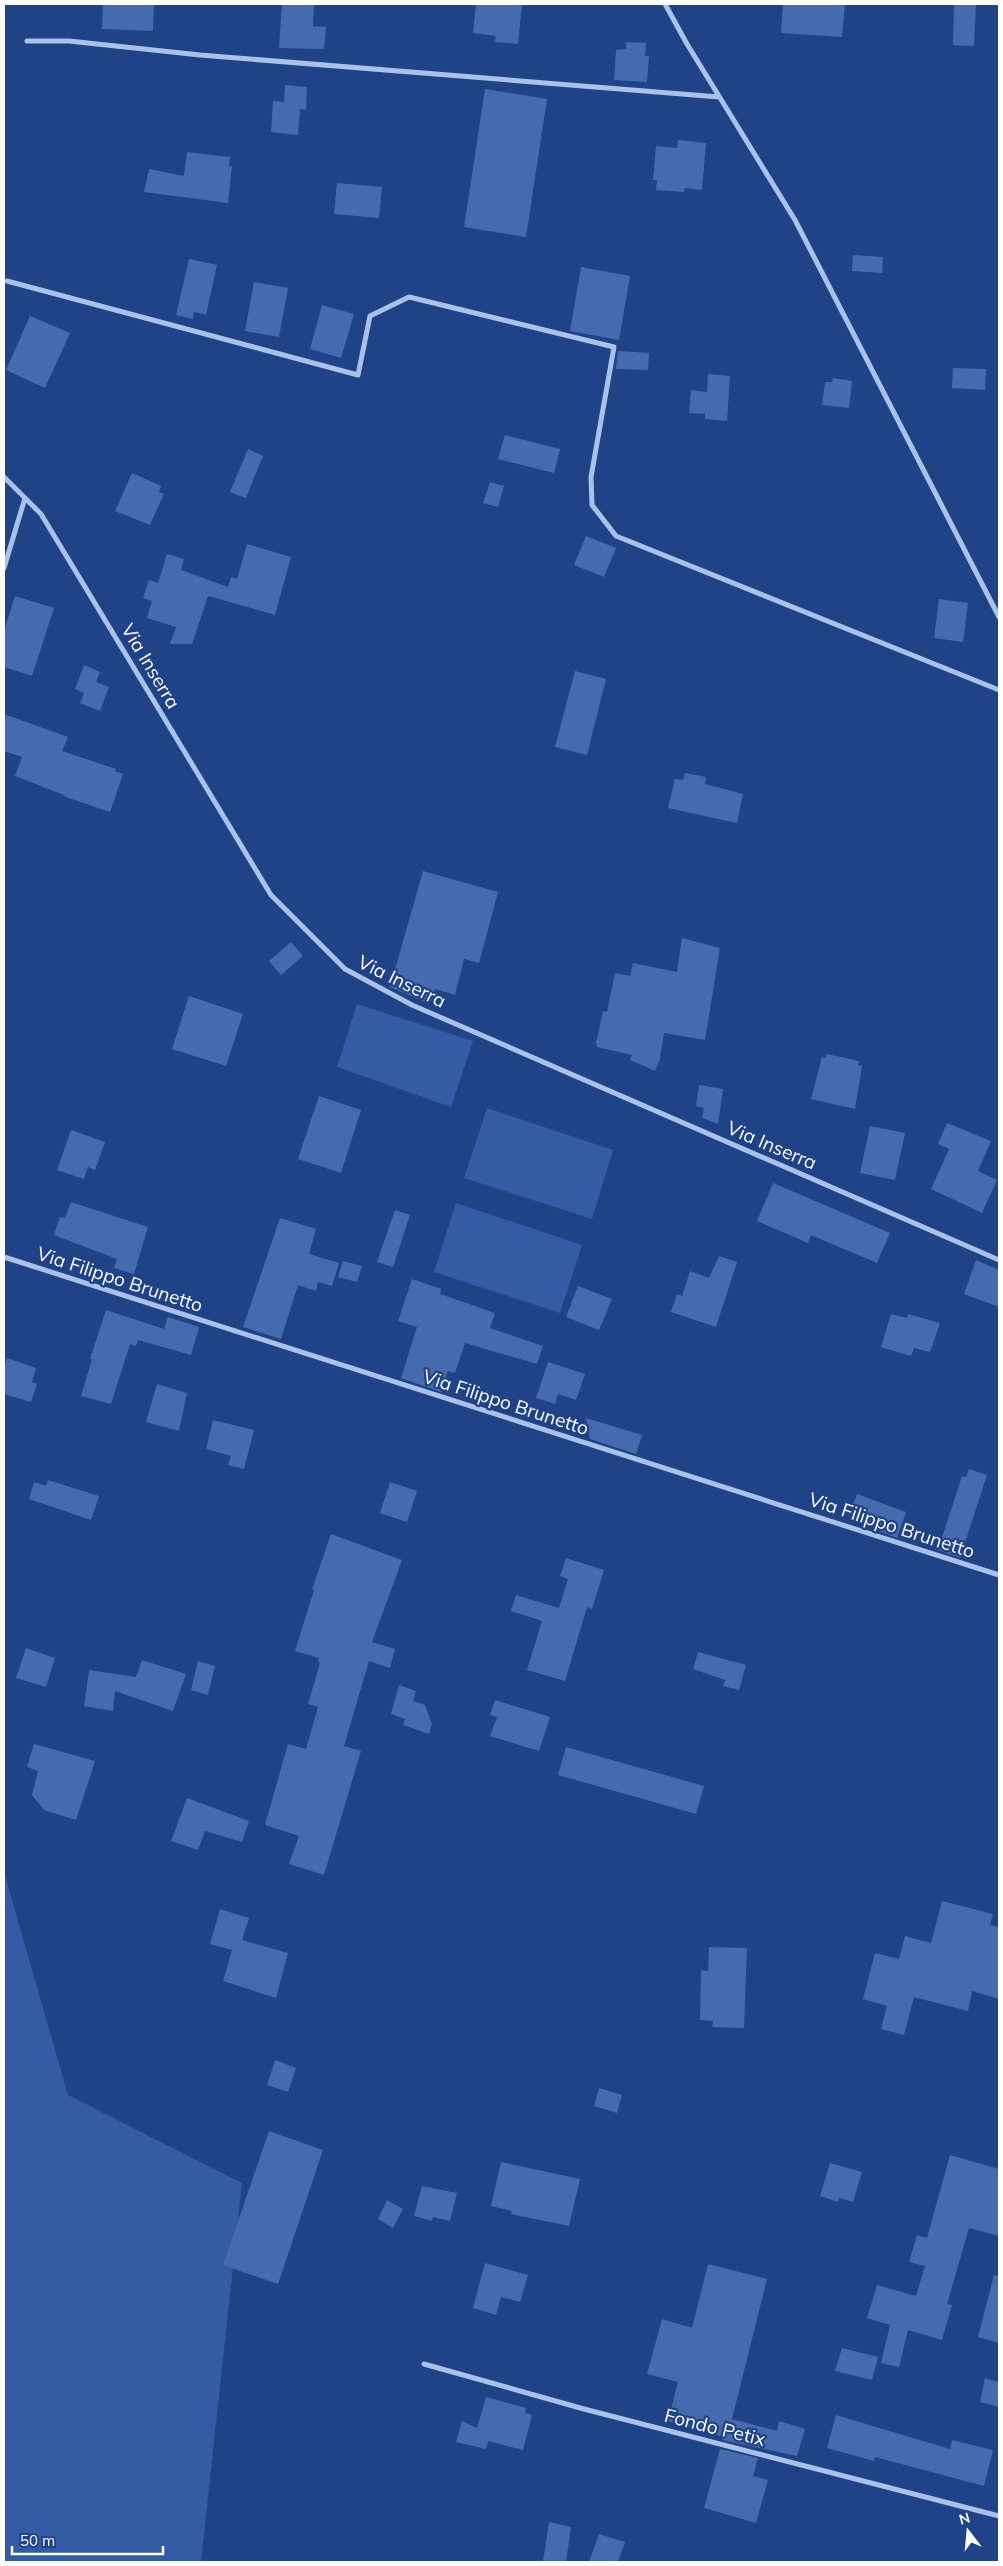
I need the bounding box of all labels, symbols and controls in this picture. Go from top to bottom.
street label: Via Inserra [116,619,186,713]
street label: Via Inserra [354,949,450,1013]
street label: Via Inserra [724,1115,820,1175]
street label: Via Filippo Brunetto [34,1241,206,1317]
street label: Via Filippo Brunetto [420,1364,592,1440]
street label: Via Filippo Brunetto [806,1487,978,1563]
street label: Fondo Petix [662,2403,768,2451]
north arrow [943,2506,993,2556]
text: N [957,2508,972,2529]
scale bar [12,2524,164,2556]
text: 50 m [20,2531,55,2550]

